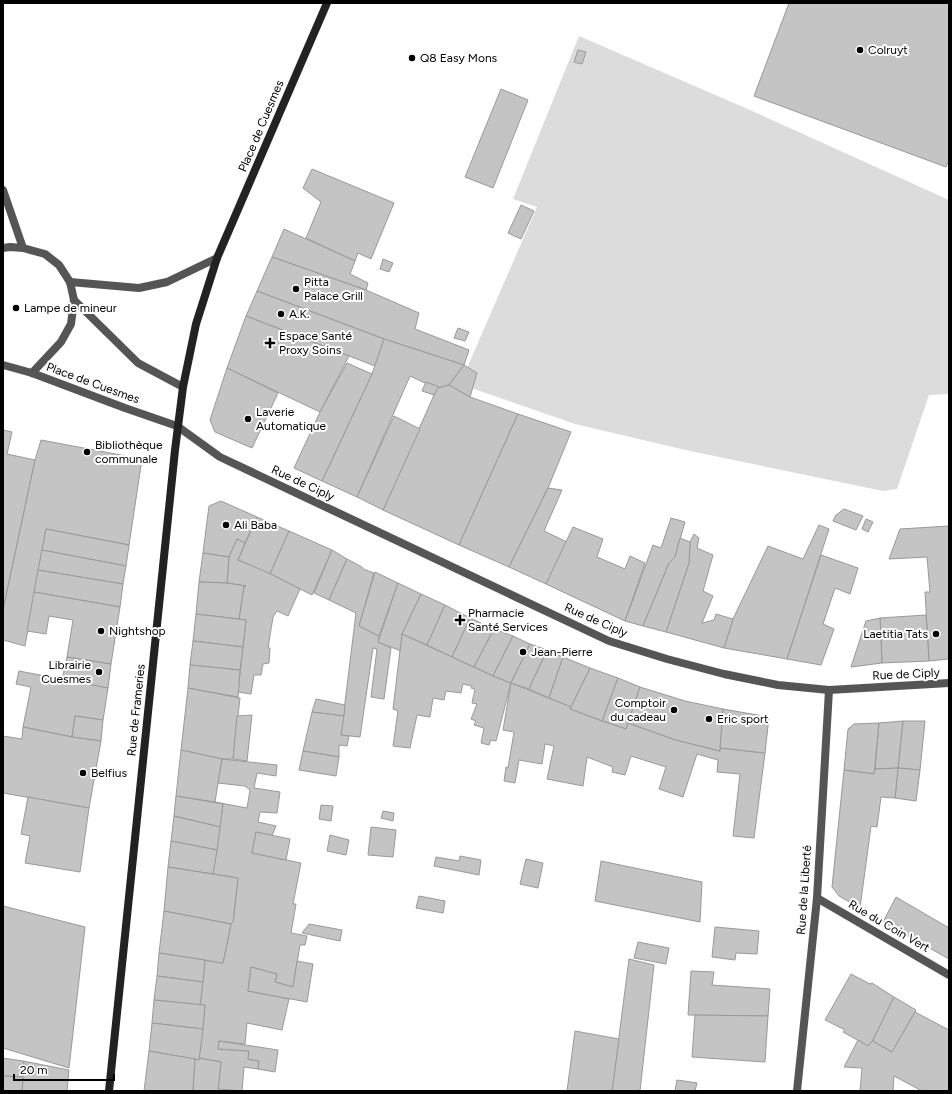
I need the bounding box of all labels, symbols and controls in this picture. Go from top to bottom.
place label: Colruyt [868,43,908,57]
marker: Colruyt [855,45,865,55]
place label: Q8 Easy Mons [420,51,498,65]
marker: Q8 Easy Mons [407,53,417,63]
street label: Place de Cuesmes [235,78,287,174]
place label: Pitta Palace Grill [304,275,363,303]
marker: Pitta Palace Grill [291,284,301,294]
place label: Lampe de mineur [24,301,117,315]
marker: Lampe de mineur [11,303,21,313]
place label: A.K. [289,307,309,321]
marker: A.K. [276,309,286,319]
place label: Espace Santé Proxy Soins [279,329,353,357]
marker: Espace Santé Proxy Soins [264,337,276,349]
street label: Place de Cuesmes [45,360,142,406]
place label: Laverie Automatique [256,405,327,433]
marker: Laverie Automatique [243,414,253,424]
place label: Bibliothèque communale [95,438,163,466]
marker: Bibliothèque communale [82,447,92,457]
street label: Rue de Ciply [269,462,337,504]
place label: Ali Baba [234,518,277,532]
marker: Ali Baba [221,520,231,530]
street label: Rue de Ciply [562,600,630,640]
place label: Pharmacie Santé Services [468,606,548,634]
marker: Pharmacie Santé Services [455,615,465,625]
place label: Nightshop [109,624,166,638]
marker: Nightshop [96,626,106,636]
place label: Laetitia Tats [863,627,928,641]
marker: Laetitia Tats [931,629,941,639]
place label: Jean-Pierre [531,645,593,659]
marker: Jean-Pierre [518,647,528,657]
place label: Librairie Cuesmes [41,658,91,686]
street label: Rue de Frameries [124,663,148,757]
street label: Rue de Ciply [872,665,941,683]
marker: Librairie Cuesmes [94,667,104,677]
place label: Comptoir du cadeau [610,696,666,724]
marker: Comptoir du cadeau [669,705,679,715]
place label: Eric sport [717,712,769,726]
marker: Eric sport [704,714,714,724]
place label: Belfius [91,766,127,780]
marker: Belfius [78,768,88,778]
street label: Rue de la Liberté [794,844,814,935]
street label: Rue du Coin Vert [846,897,933,955]
scale bar [14,1056,114,1082]
text: 20 m [20,1063,48,1077]

